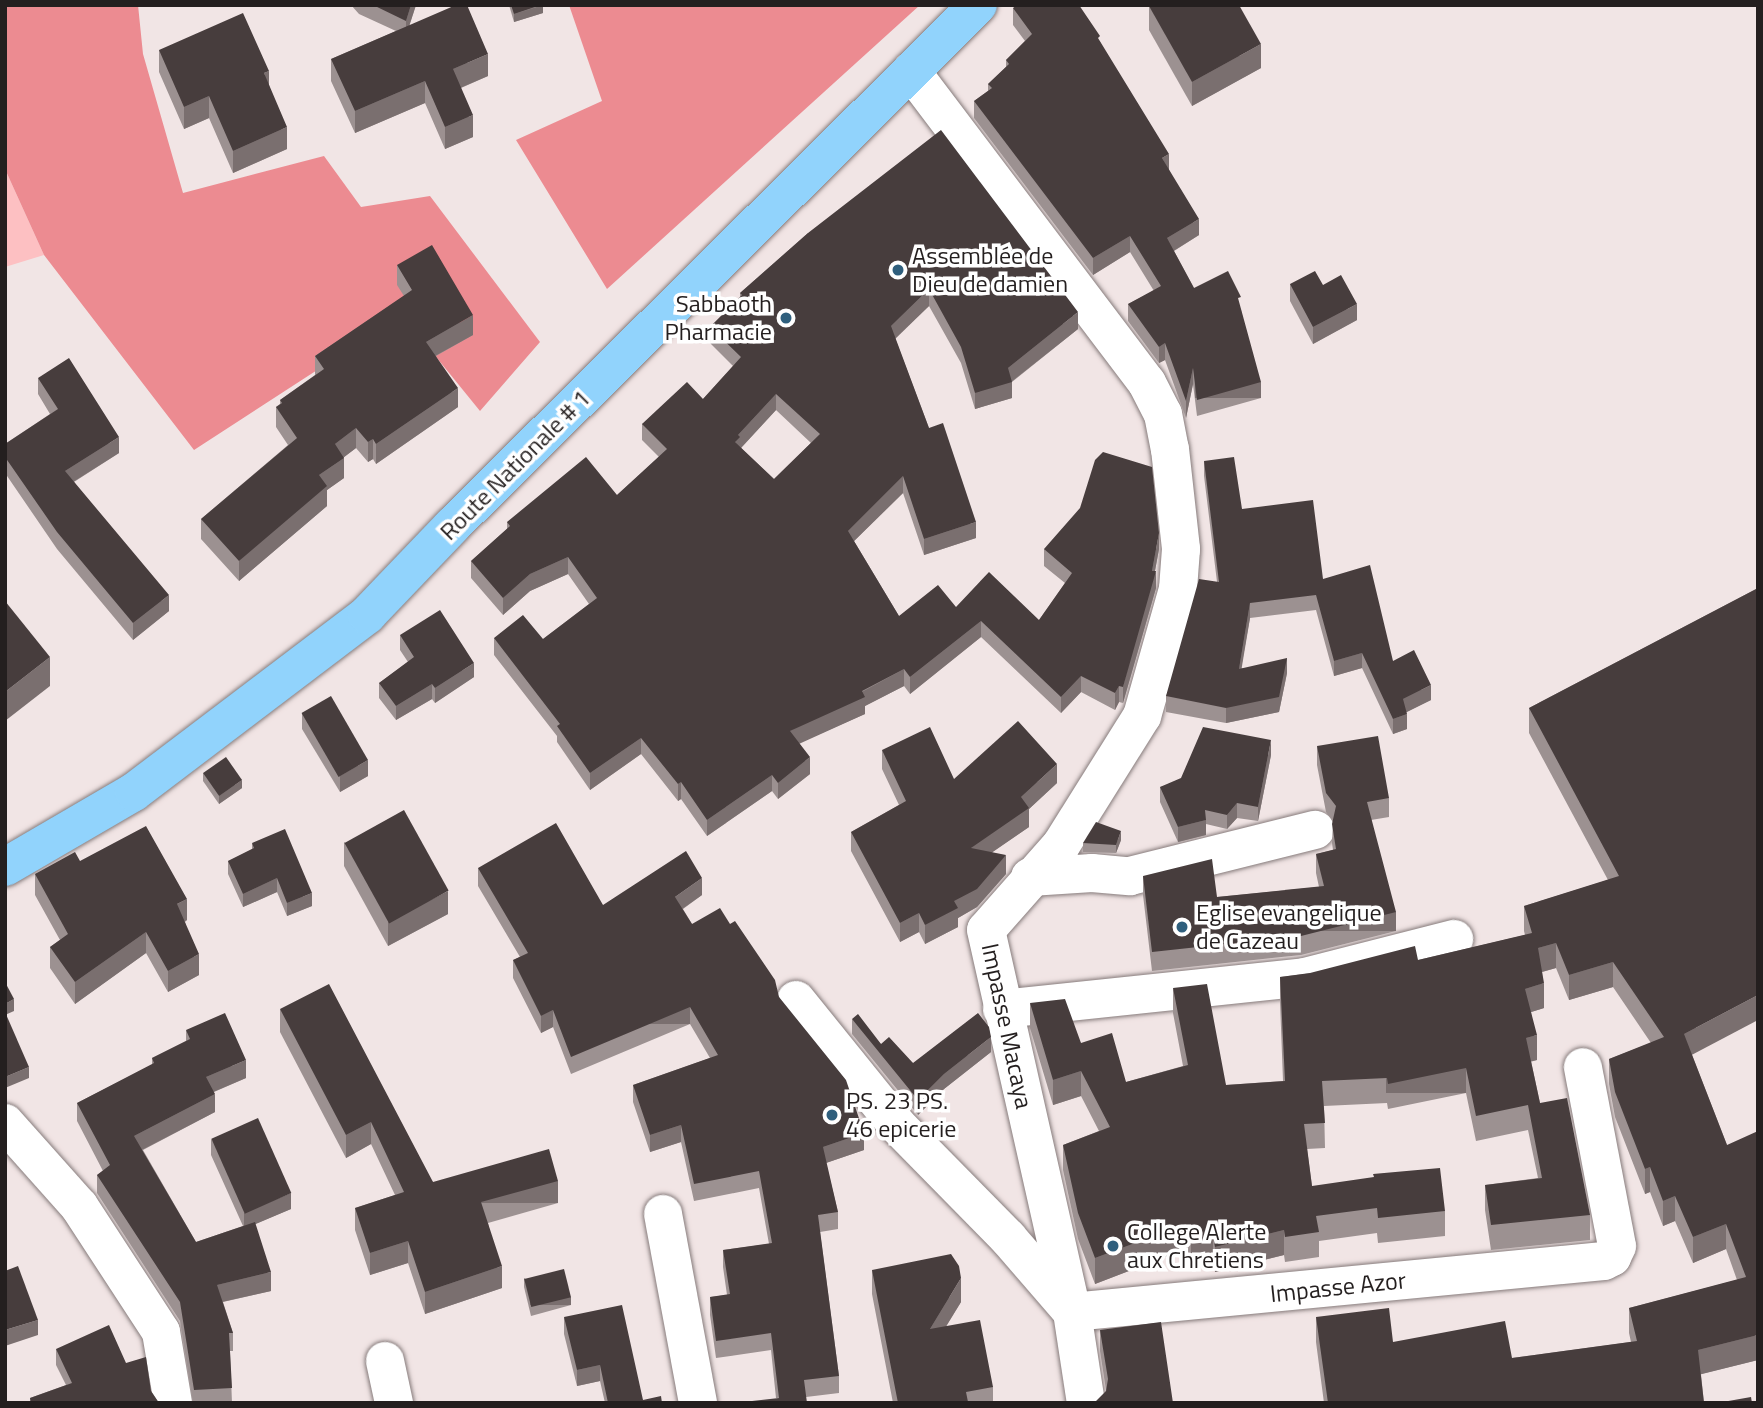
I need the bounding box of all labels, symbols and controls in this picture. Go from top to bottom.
place label: Assemblée de Dieu de damien [912,242,1068,298]
marker: Assemblée de Dieu de damien [890,262,906,278]
place label: Sabbaoth Pharmacie [665,290,772,346]
marker: Sabbaoth Pharmacie [778,310,794,326]
street label: Route Nationale # 1 [434,384,596,546]
place label: Eglise evangelique de Cazeau [1196,899,1382,955]
marker: Eglise evangelique de Cazeau [1174,919,1190,935]
street label: Impasse Macaya [975,941,1039,1111]
place label: PS. 23 PS. 46 epicerie [846,1087,956,1143]
marker: PS. 23 PS. 46 epicerie [824,1107,840,1123]
place label: College Alerte aux Chretiens [1127,1218,1266,1274]
marker: College Alerte aux Chretiens [1105,1238,1121,1254]
street label: Impasse Azor [1269,1266,1407,1308]

